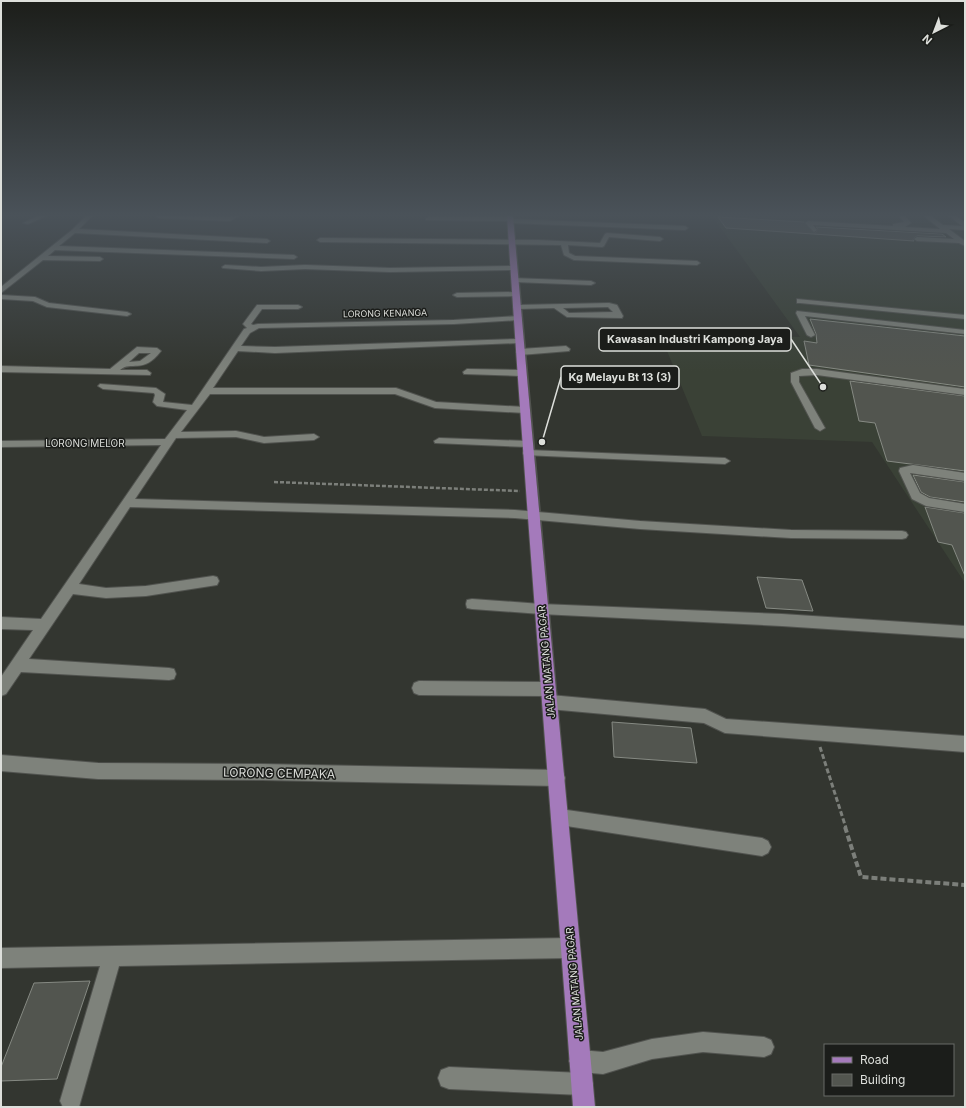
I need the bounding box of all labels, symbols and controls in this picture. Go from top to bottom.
north arrow [914,12,954,52]
text: N [920,31,935,47]
street label: LORONG KENANGA [343,307,427,319]
callout: Kawasan Industri Kampong Jaya [599,328,791,351]
text: Kawasan Industri Kampong Jaya [607,332,783,346]
callout: Kg Melayu Bt 13 (3) [561,366,679,389]
text: Kg Melayu Bt 13 (3) [569,370,671,384]
street label: LORONG MELOR [45,437,125,449]
street label: JALAN MATANG PAGAR [535,604,557,719]
street label: LORONG CEMPAKA [223,765,335,781]
street label: JALAN MATANG PAGAR [563,926,585,1041]
legend [824,1044,954,1096]
text: Road [860,1052,889,1067]
text: Building [860,1072,905,1087]

